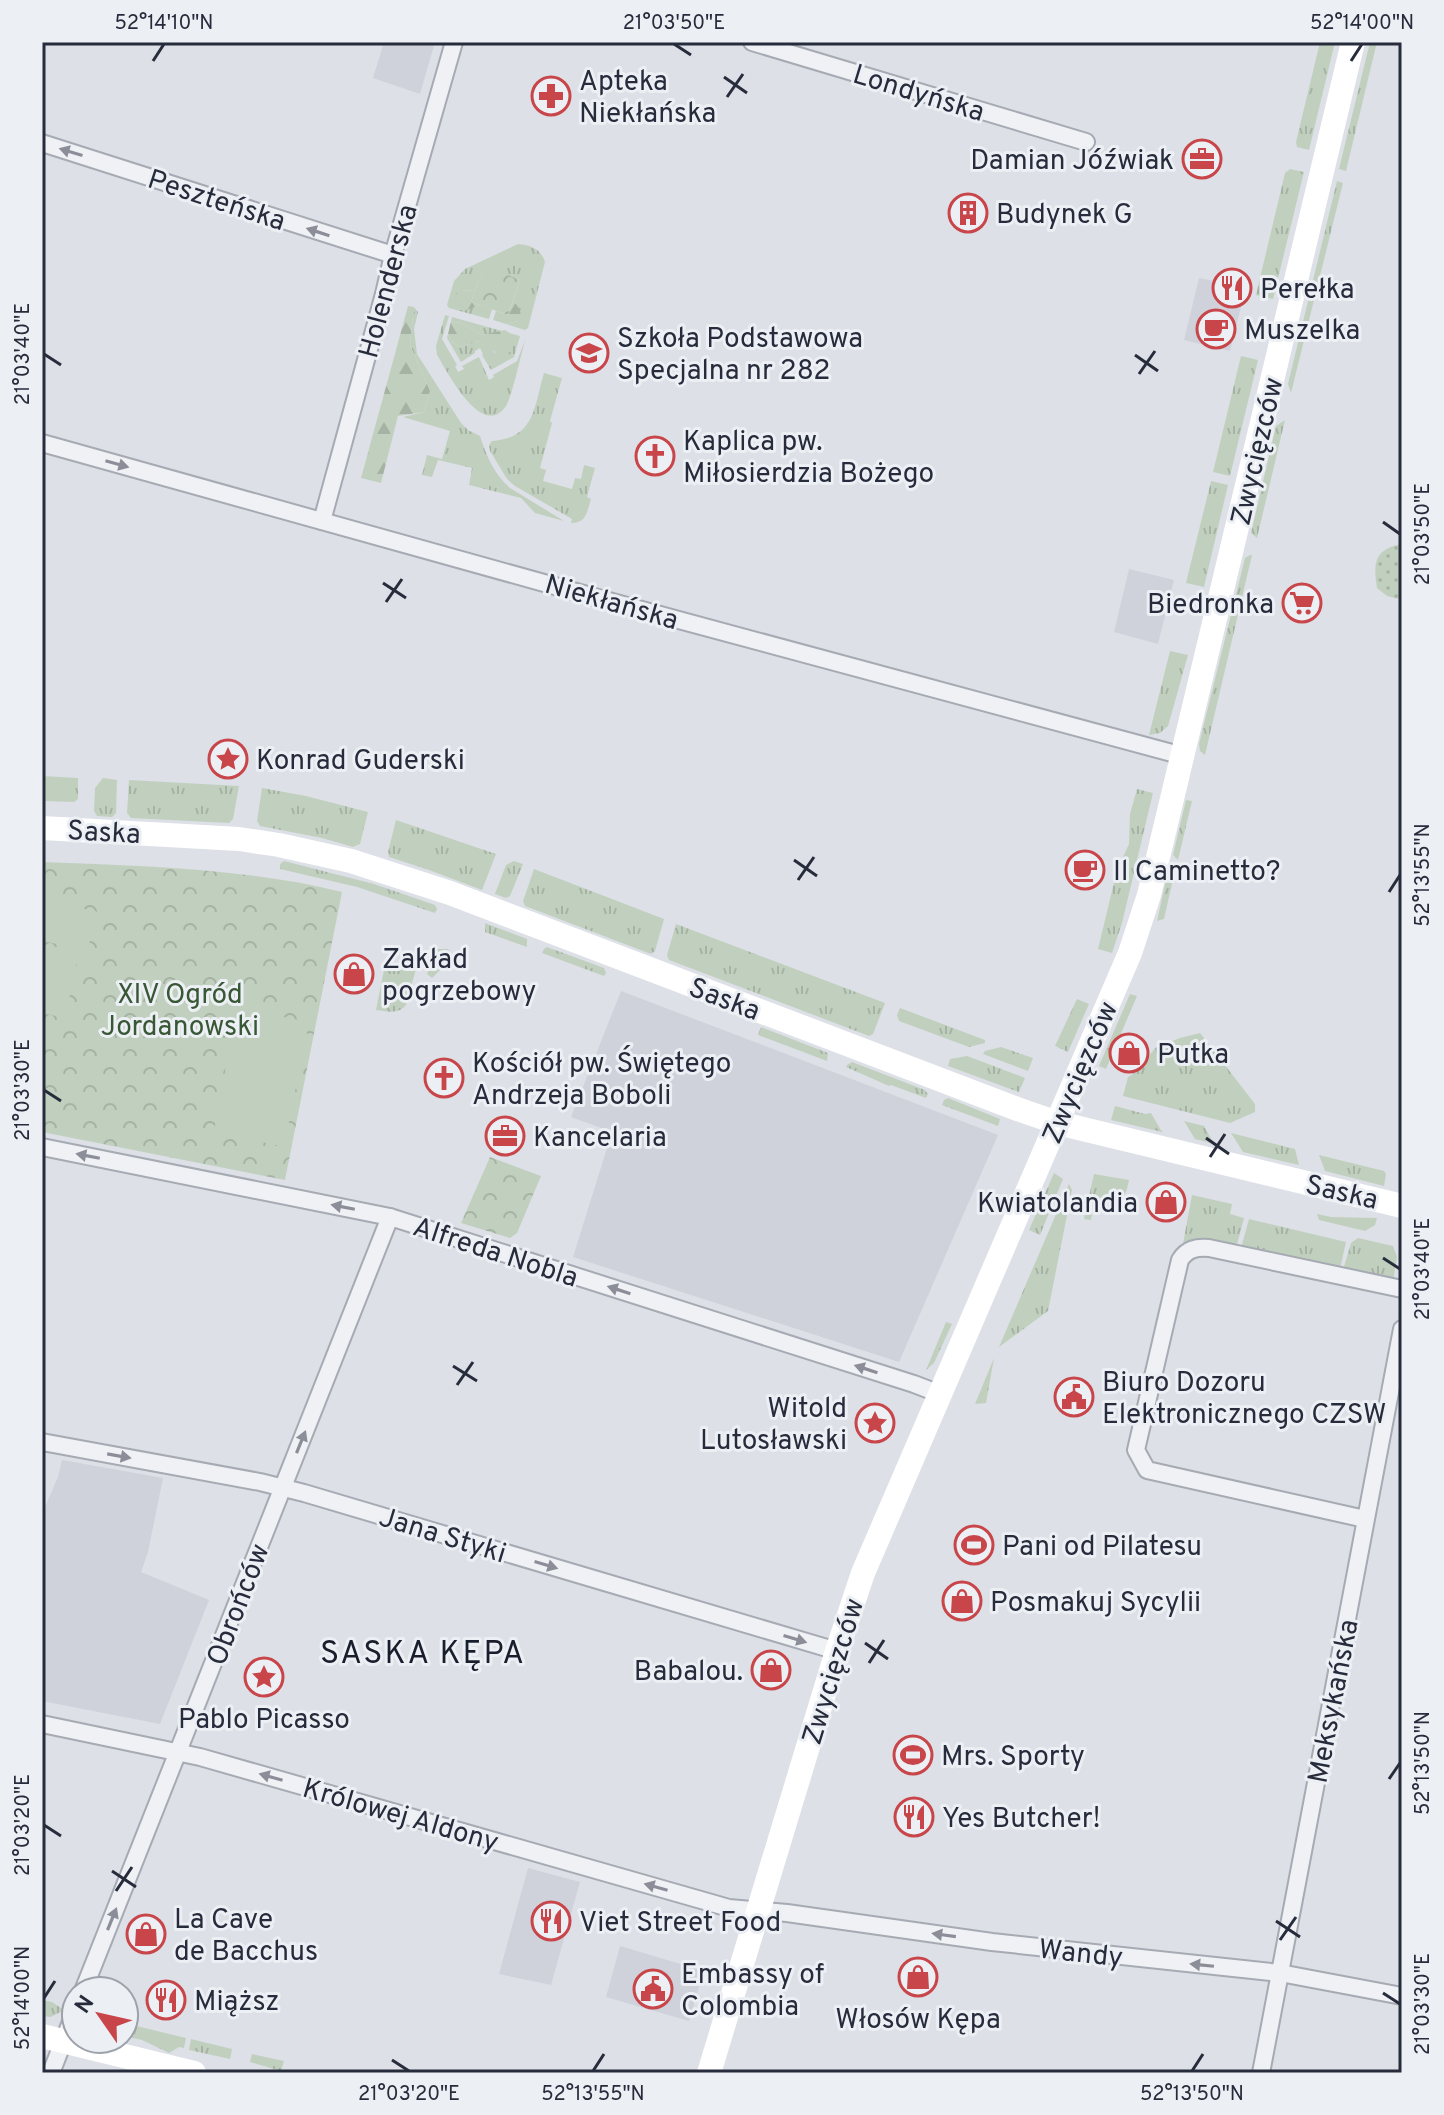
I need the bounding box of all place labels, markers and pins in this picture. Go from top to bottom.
place label: Apteka Niekłańska [579,65,716,133]
pharmacy icon: Apteka Niekłańska [530,75,572,117]
office icon: Damian Jóźwiak [1181,138,1223,180]
place label: Damian Jóźwiak [970,144,1174,180]
building icon: Budynek G [947,192,989,234]
place label: Budynek G [996,198,1133,234]
restaurant icon: Perełka [1211,267,1253,309]
place label: Perełka [1260,273,1355,309]
cafe icon: Muszelka [1195,308,1237,350]
place label: Muszelka [1244,314,1360,350]
place label: Szkoła Podstawowa Specjalna nr 282 [617,322,863,390]
school or university icon: Szkoła Podstawowa Specjalna nr 282 [568,332,610,374]
place label: Kaplica pw. Miłosierdzia Bożego [683,425,934,493]
church icon: Kaplica pw. Miłosierdzia Bożego [634,435,676,477]
supermarket icon: Biedronka [1281,582,1323,624]
place label: Biedronka [1147,588,1274,624]
place icon: Konrad Guderski [207,738,249,780]
place label: Konrad Guderski [256,744,465,780]
cafe icon: Il Caminetto? [1064,849,1106,891]
place label: Il Caminetto? [1113,855,1280,891]
place label: Zakład pogrzebowy [382,943,536,1011]
shop icon: Zakład pogrzebowy [333,953,375,995]
shop icon: Putka [1108,1032,1150,1074]
place label: Putka [1157,1038,1229,1074]
place label: Kościół pw. Świętego Andrzeja Boboli [472,1045,731,1115]
church icon: Kościół pw. Świętego Andrzeja Boboli [423,1057,465,1099]
office icon: Kancelaria [484,1115,526,1157]
place label: Kancelaria [533,1121,667,1157]
shop icon: Kwiatolandia [1145,1181,1187,1223]
place label: Kwiatolandia [977,1187,1138,1223]
place label: Biuro Dozoru Elektronicznego CZSW [1102,1366,1386,1434]
public building icon: Biuro Dozoru Elektronicznego CZSW [1053,1376,1095,1418]
place label: Witold Lutosławski [700,1392,847,1460]
place icon: Witold Lutosławski [854,1402,896,1444]
sports icon: Pani od Pilatesu [953,1524,995,1566]
place label: Pani od Pilatesu [1002,1530,1202,1566]
shop icon: Posmakuj Sycylii [941,1580,983,1622]
place label: Posmakuj Sycylii [990,1586,1201,1622]
shop icon: Babalou. [750,1649,792,1691]
place label: Babalou. [634,1655,743,1691]
place icon: Pablo Picasso [243,1656,285,1698]
place label: Pablo Picasso [178,1703,350,1739]
sports icon: Mrs. Sporty [892,1734,934,1776]
place label: Mrs. Sporty [941,1740,1085,1776]
restaurant icon: Yes Butcher! [893,1796,935,1838]
place label: Yes Butcher! [942,1802,1100,1838]
restaurant icon: Viet Street Food [530,1900,572,1942]
place label: La Cave de Bacchus [174,1903,318,1971]
place label: Viet Street Food [579,1906,781,1942]
shop icon: La Cave de Bacchus [125,1913,167,1955]
shop icon: Włosów Kępa [897,1956,939,1998]
place label: Embassy of Colombia [681,1958,824,2026]
public building icon: Embassy of Colombia [632,1968,674,2010]
restaurant icon: Miąższ [145,1979,187,2021]
place label: Miąższ [194,1985,279,2021]
place label: Włosów Kępa [835,2003,1001,2039]

